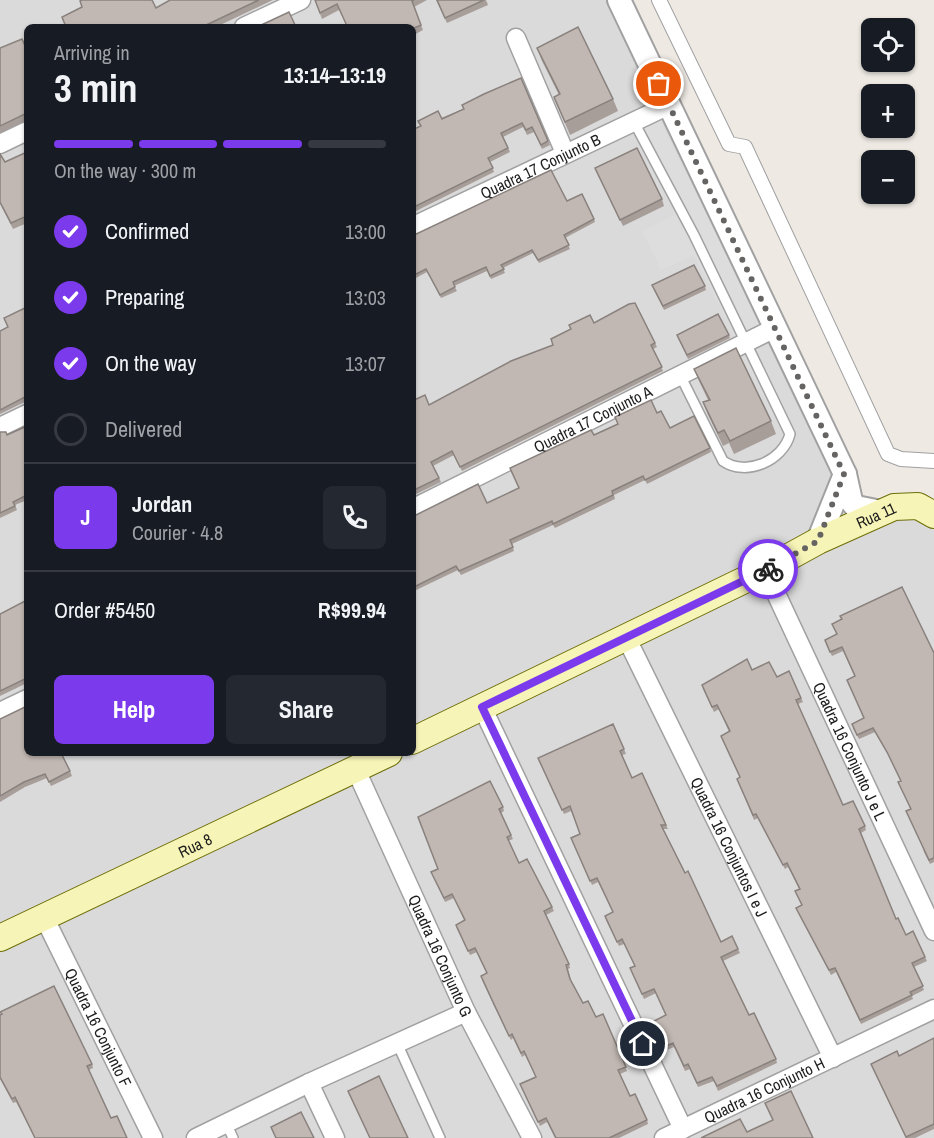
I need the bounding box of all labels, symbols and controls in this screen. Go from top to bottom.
map controls [861,18,915,204]
button: locate [861,18,915,72]
text: Arriving in [54,39,130,66]
pin [633,58,684,109]
text: 13:14–13:19 [284,60,386,90]
text: 3 min [54,62,138,114]
icon: bag [642,67,675,100]
button: + [861,84,915,138]
street label: Quadra 17 Conjunto B [477,128,604,204]
button: − [861,150,915,204]
text: On the way · 300 m [54,157,196,184]
icon: check [54,215,87,248]
text: Confirmed [105,216,189,246]
text: 13:00 [345,218,386,245]
icon: check [54,281,87,314]
text: Preparing [105,282,184,312]
text: 13:03 [345,284,386,311]
icon: check [54,347,87,380]
text: On the way [105,348,196,378]
text: 13:07 [345,350,386,377]
street label: Quadra 17 Conjunto A [530,380,656,458]
text: Delivered [105,414,182,444]
button: phone [323,486,386,549]
text: Jordan [132,489,192,519]
street label: Rua 11 [852,496,900,534]
text: J [80,502,91,532]
text: Courier · 4.8 [132,519,223,546]
courier [738,539,798,599]
icon: bike [752,553,785,586]
text: Order #5450 [54,595,155,625]
text: R$99.94 [318,595,386,625]
button: Help [54,675,214,744]
button: Share [226,675,386,744]
street label: Quadra 16 Conjunto J e L [808,678,892,825]
street label: Quadra 16 Conjuntos I e J [686,773,773,921]
street label: Rua 8 [175,828,216,863]
street label: Quadra 16 Conjunto G [403,891,478,1020]
street label: Quadra 16 Conjunto F [60,964,137,1090]
pin [617,1018,668,1069]
icon: home [626,1027,659,1060]
street label: Quadra 16 Conjunto H [700,1052,828,1128]

